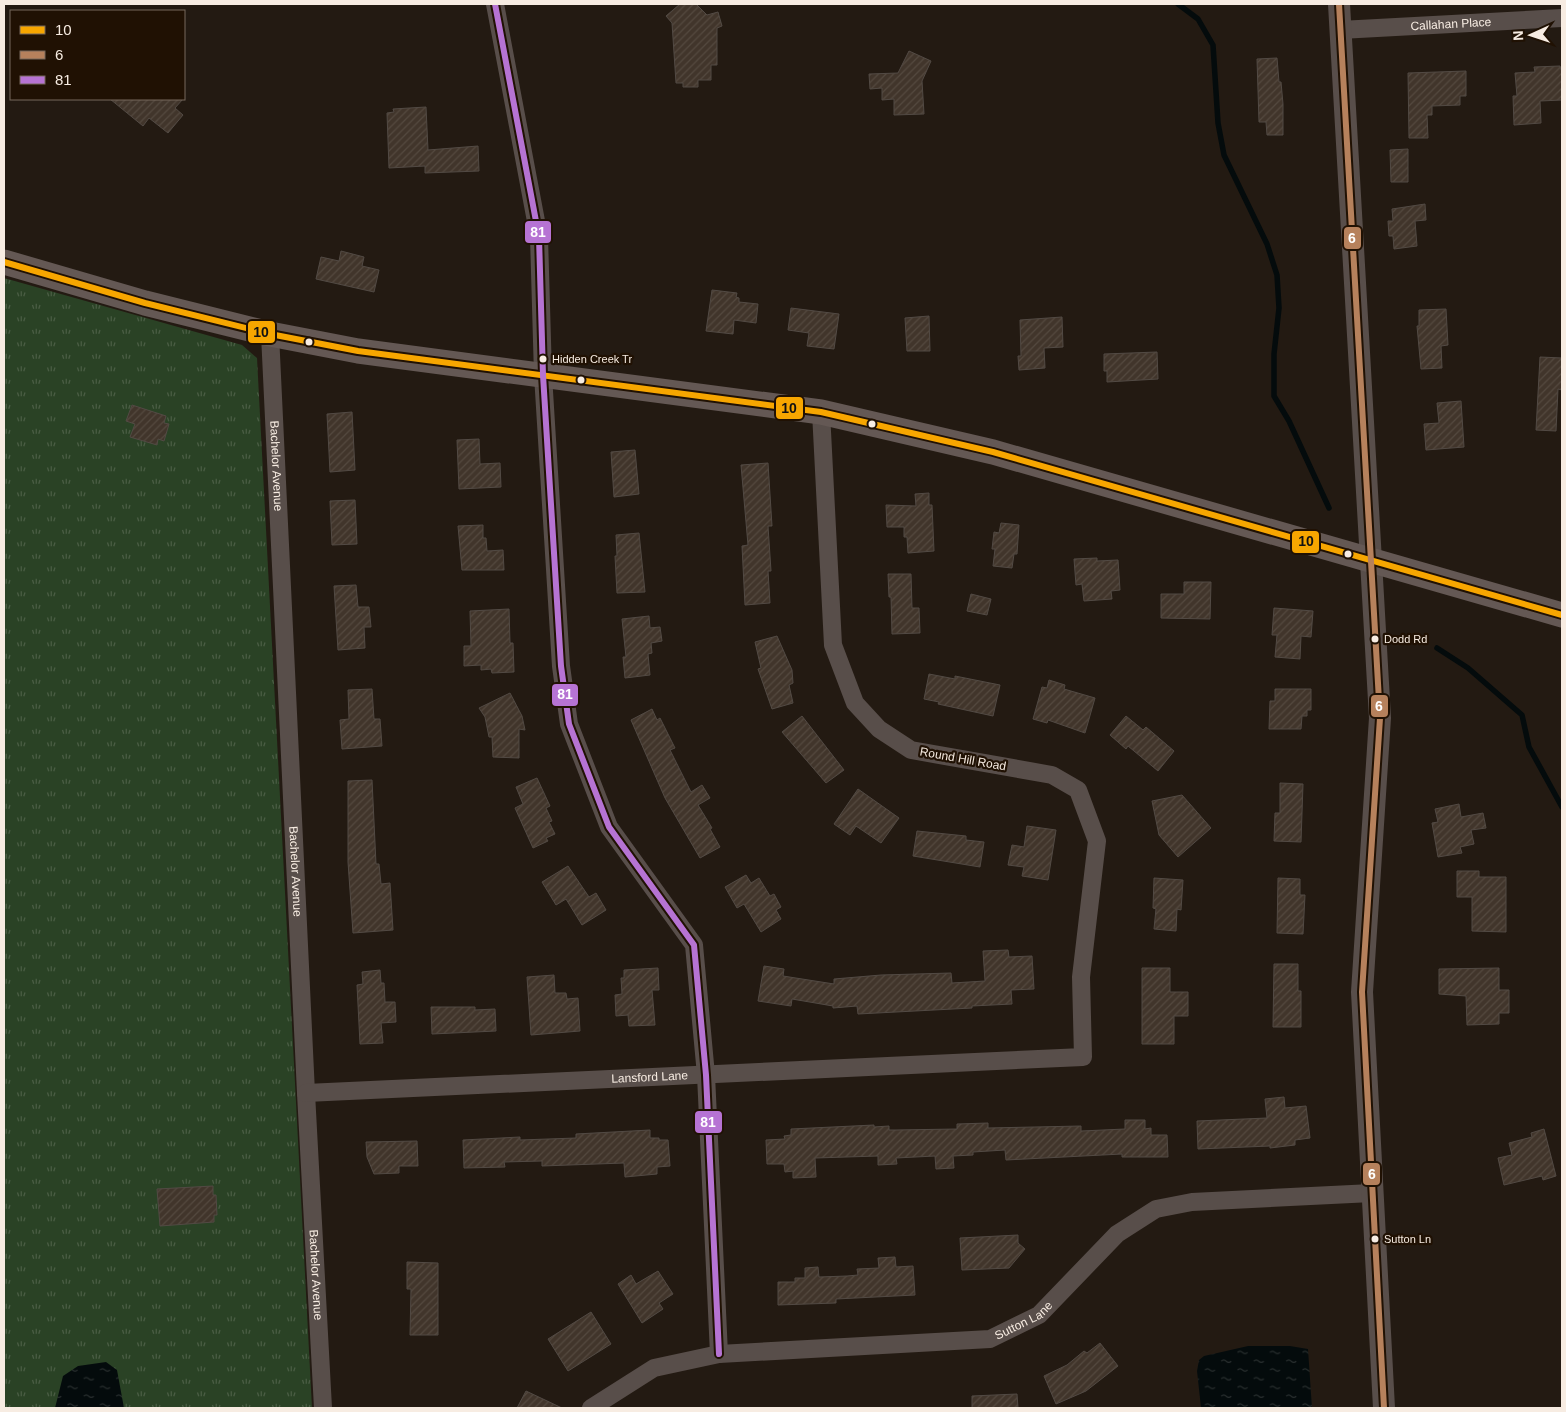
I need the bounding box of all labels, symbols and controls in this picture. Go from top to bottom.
legend [10,10,185,100]
north arrow [1506,10,1556,60]
street label: Callahan Place [1410,15,1492,33]
text: 10 [55,21,72,38]
text: N [1510,30,1526,41]
text: 6 [55,46,63,63]
text: 81 [55,71,72,88]
line badge: 81 [524,220,552,244]
text: 81 [530,224,546,240]
line badge: 6 [1343,226,1362,250]
text: 6 [1348,230,1356,246]
line badge: 10 [247,320,276,344]
text: 10 [253,324,269,340]
unlabelled marker [304,337,314,347]
place label: Hidden Creek Tr [552,353,632,365]
marker: Hidden Creek Tr [538,354,548,364]
unlabelled marker [576,375,586,385]
line badge: 10 [775,396,804,420]
text: 10 [781,400,797,416]
unlabelled marker [867,419,877,429]
street label: Bachelor Avenue [267,420,285,512]
line badge: 10 [1291,530,1320,554]
text: 10 [1298,533,1314,549]
unlabelled marker [1343,549,1353,559]
place label: Dodd Rd [1384,633,1427,645]
marker: Dodd Rd [1370,634,1380,644]
line badge: 81 [551,683,579,707]
text: 81 [557,686,573,702]
line badge: 6 [1370,694,1389,718]
text: 6 [1375,698,1383,714]
street label: Round Hill Road [919,745,1007,773]
street label: Bachelor Avenue [286,826,305,917]
street label: Lansford Lane [611,1068,689,1086]
line badge: 81 [694,1110,723,1134]
text: 81 [700,1114,716,1130]
line badge: 6 [1362,1162,1381,1186]
text: 6 [1368,1166,1376,1182]
street label: Bachelor Avenue [306,1229,325,1321]
place label: Sutton Ln [1384,1233,1431,1245]
marker: Sutton Ln [1370,1234,1380,1244]
street label: Sutton Lane [992,1298,1056,1343]

